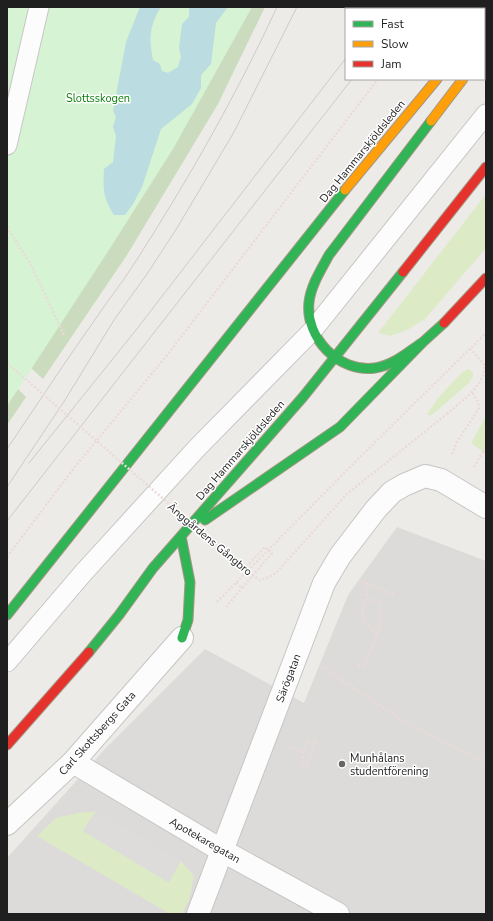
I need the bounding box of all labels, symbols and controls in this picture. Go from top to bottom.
legend [345,8,485,80]
text: Fast [381,16,404,32]
text: Slow [381,36,409,52]
text: Jam [380,56,402,72]
park label: Slottsskogen [66,91,130,106]
street label: Dag Hammarskjöldsleden [316,97,408,206]
street label: Dag Hammarskjöldsleden [193,397,288,504]
street label: Änggårdens Gångbro [164,499,255,579]
street label: Särögatan [272,652,305,705]
street label: Carl Skottsbergs Gata [56,688,139,779]
place label: Munhålans studentförening [350,751,428,779]
marker: Munhålans studentförening [337,759,347,769]
street label: Apotekaregatan [167,814,243,867]

